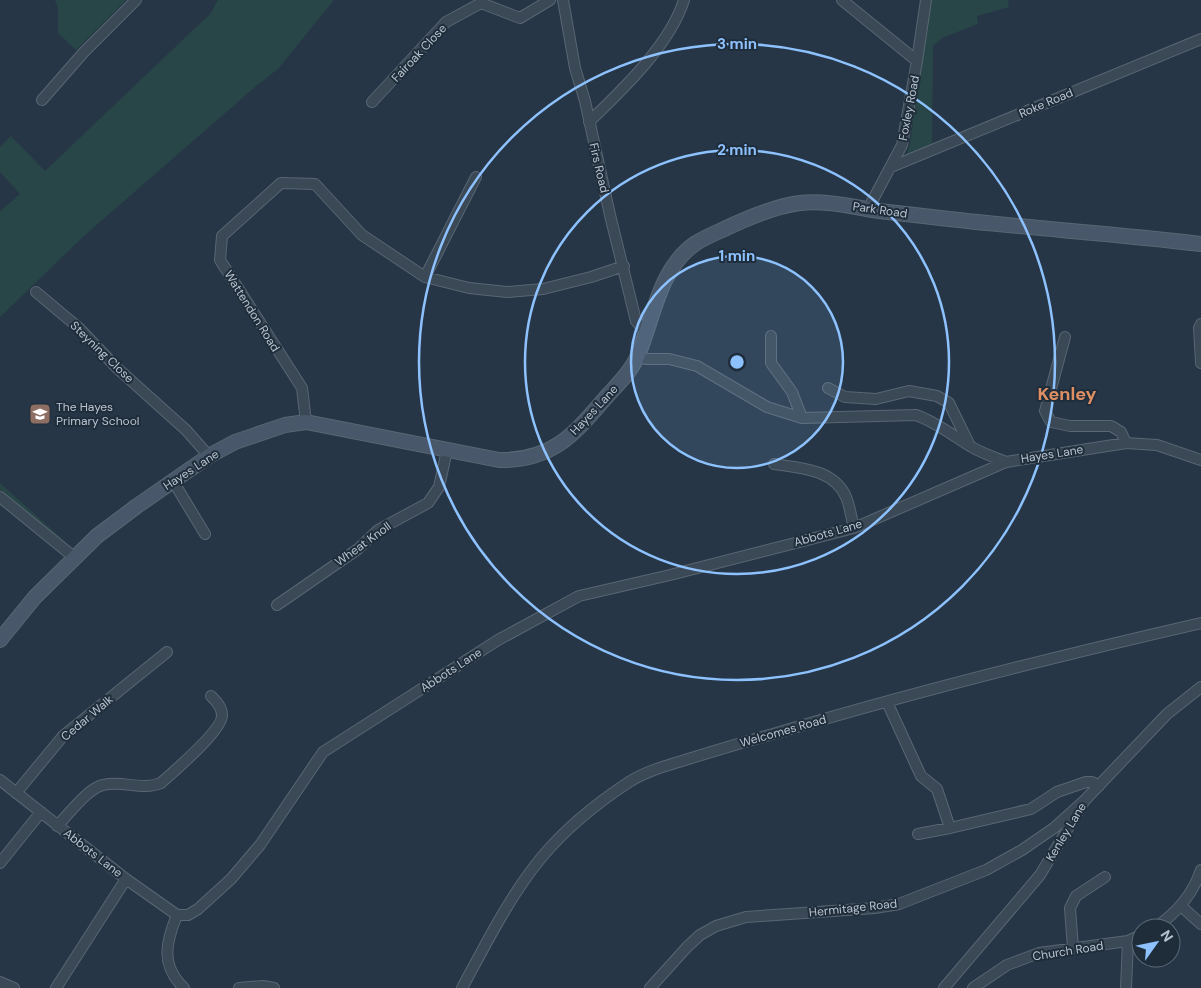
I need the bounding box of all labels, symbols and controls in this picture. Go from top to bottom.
street label: Fairoak Close [388,20,450,85]
text: 3 min [717,34,757,54]
street label: Foxley Road [895,74,923,142]
street label: Roke Road [1016,84,1076,122]
text: 2 min [717,140,757,160]
street label: Firs Road [585,141,613,195]
street label: Park Road [852,198,908,222]
text: 1 min [719,246,755,266]
street label: Wattendon Road [221,267,283,355]
street label: Steyning Close [67,318,137,387]
centre of rings [728,353,746,371]
street label: Hayes Lane [567,381,622,439]
district label: Kenley [1038,382,1097,406]
place label: The Hayes Primary School [56,399,139,429]
school or university icon: The Hayes Primary School [28,402,52,426]
street label: Hayes Lane [1020,441,1085,467]
street label: Hayes Lane [160,446,222,494]
street label: Abbots Lane [792,516,864,550]
street label: Wheat Knoll [332,518,394,570]
street label: Abbots Lane [417,644,485,696]
street label: Cedar Walk [58,691,116,745]
street label: Welcomes Road [738,711,828,751]
street label: Kenley Lane [1042,799,1090,864]
street label: Abbots Lane [60,825,126,881]
street label: Hermitage Road [808,895,898,921]
north arrow [1131,918,1181,968]
text: N [1157,927,1177,945]
street label: Church Road [1031,938,1105,964]

